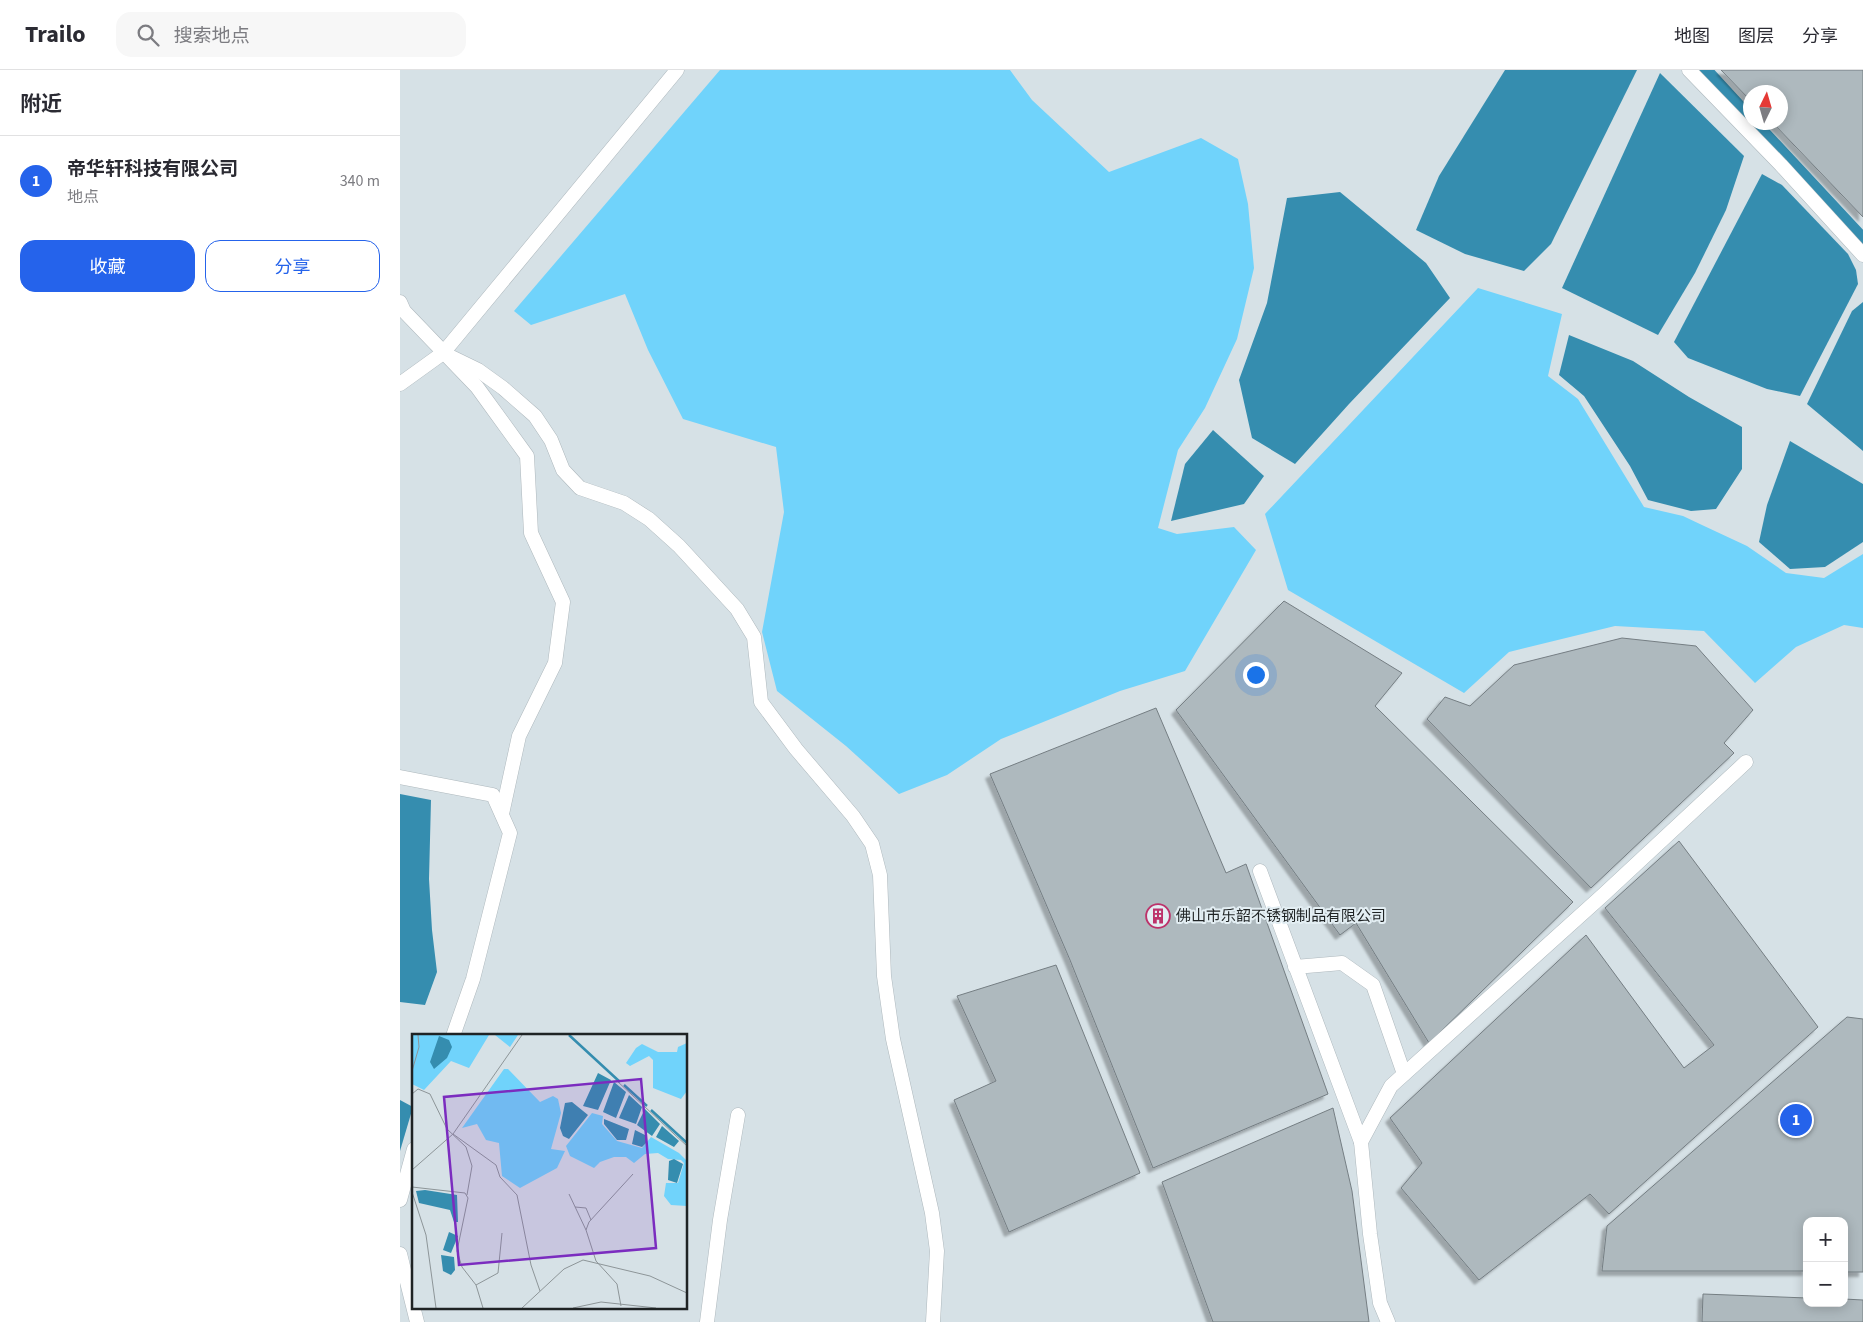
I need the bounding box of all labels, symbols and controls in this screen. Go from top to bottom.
search box [116,12,466,57]
text: Trailo [25,17,86,52]
icon: search [134,21,162,49]
text: 搜索地点 [174,23,250,50]
text: 地图 [1674,24,1710,49]
text: 图层 [1738,24,1774,49]
text: 分享 [1802,24,1838,49]
north arrow [1743,85,1788,130]
text: 附近 [20,89,62,119]
text: 帝华轩科技有限公司 [67,156,238,183]
text: 1 [32,170,40,192]
text: 340 m [340,170,380,192]
text: 地点 [67,186,99,208]
button: 收藏 [20,240,195,292]
button: 分享 [205,240,380,292]
your location [1243,662,1269,688]
building icon: 佛山市乐韶不锈钢制品有限公司 [1145,903,1171,929]
place label: 佛山市乐韶不锈钢制品有限公司 [1176,906,1386,927]
inset map [412,1034,688,1310]
pin: 1 [1780,1101,1812,1139]
map controls [1803,1217,1848,1307]
button: + [1803,1217,1848,1262]
button: − [1803,1262,1848,1307]

